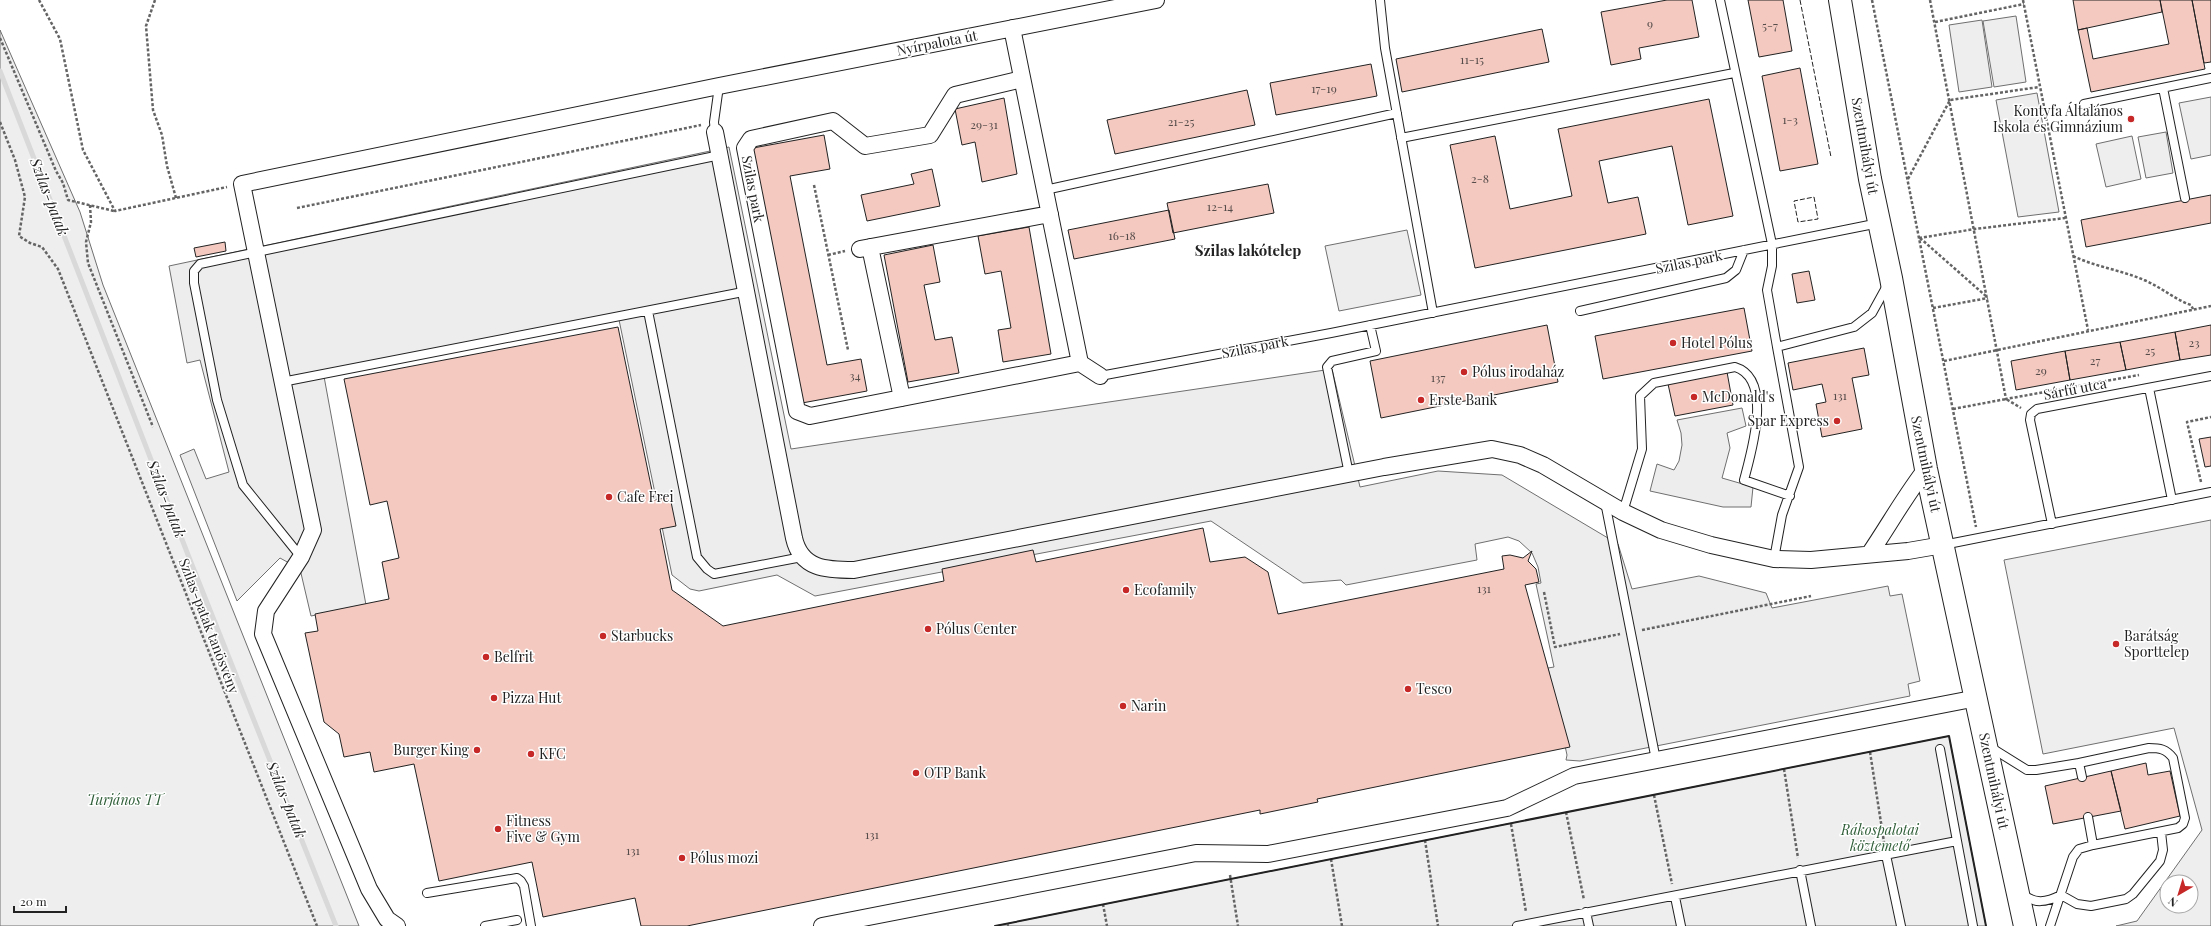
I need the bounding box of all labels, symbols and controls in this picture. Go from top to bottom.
house number: 9 [1647,15,1653,31]
house number: 5-7 [1762,17,1778,33]
street label: Nyírpalota út [895,25,980,60]
house number: 11-15 [1460,51,1484,67]
house number: 17-19 [1311,80,1337,96]
street label: Szentmihályi út [1848,96,1884,197]
place label: Kontyfa Általános Iskola és Gimnázium [1993,101,2124,136]
house number: 1-3 [1782,111,1798,127]
house number: 21-25 [1168,113,1194,129]
marker: Kontyfa Általános Iskola és Gimnázium [2126,114,2136,124]
house number: 29-31 [970,116,998,132]
water label: Szilas-patak [26,154,74,239]
street label: Szilas park [738,154,769,224]
house number: 2-8 [1471,170,1489,186]
house number: 12-14 [1207,198,1233,214]
house number: 16-18 [1108,227,1136,243]
district label: Szilas lakótelep [1195,240,1301,260]
street label: Szilas park [1654,245,1724,278]
street label: Szilas park [1220,331,1290,362]
place label: Hotel Pólus [1681,333,1753,352]
house number: 23 [2188,334,2200,350]
marker: Hotel Pólus [1668,338,1678,348]
house number: 25 [2145,342,2155,358]
house number: 27 [2090,352,2100,368]
place label: Pólus irodaház [1472,362,1564,381]
house number: 29 [2035,362,2047,378]
house number: 34 [849,367,861,383]
marker: Pólus irodaház [1459,367,1469,377]
house number: 137 [1431,369,1445,385]
street label: Sárfű utca [2042,373,2108,404]
place label: McDonald's [1702,387,1775,406]
house number: 131 [1833,387,1848,403]
place label: Erste Bank [1429,390,1498,409]
marker: McDonald's [1689,392,1699,402]
marker: Erste Bank [1416,395,1426,405]
place label: Spar Express [1747,411,1829,430]
street label: Szentmihályi út [1907,414,1946,515]
marker: Spar Express [1832,416,1842,426]
water label: Szilas-patak [143,456,191,541]
place label: Cafe Frei [617,487,674,506]
marker: Cafe Frei [604,492,614,502]
street label: Szilas-patak tanösvény [175,555,244,696]
place label: Ecofamily [1134,580,1196,599]
house number: 131 [1477,580,1492,596]
marker: Ecofamily [1121,585,1131,595]
place label: Pólus Center [936,619,1018,638]
marker: Pólus Center [923,624,933,634]
place label: Starbucks [611,626,673,645]
place label: Barátság Sporttelep [2124,626,2189,661]
marker: Starbucks [598,631,608,641]
marker: Barátság Sporttelep [2111,639,2121,649]
place label: Belfrit [494,647,535,666]
marker: Belfrit [481,652,491,662]
place label: Tesco [1416,679,1452,698]
marker: Tesco [1403,684,1413,694]
place label: Pizza Hut [502,688,562,707]
marker: Pizza Hut [489,693,499,703]
place label: Narin [1131,696,1167,715]
marker: Narin [1118,701,1128,711]
street label: Szentmihályi út [1975,731,2014,832]
place label: Burger King [393,740,470,759]
place label: KFC [539,744,566,763]
marker: Burger King [472,745,482,755]
marker: KFC [526,749,536,759]
water label: Szilas-patak [262,757,312,842]
place label: OTP Bank [924,763,986,782]
marker: OTP Bank [911,768,921,778]
park label: Turjános TT [87,790,166,809]
place label: Fitness Five & Gym [506,811,580,846]
park label: Rákospalotai köztemető [1840,820,1920,855]
marker: Fitness Five & Gym [493,824,503,834]
house number: 131 [865,826,880,842]
house number: 131 [626,842,641,858]
place label: Pólus mozi [690,848,758,867]
marker: Pólus mozi [677,853,687,863]
north arrow [2159,874,2199,914]
scale bar [14,888,66,914]
text: 20 m [20,893,47,909]
text: N [2165,894,2180,911]

